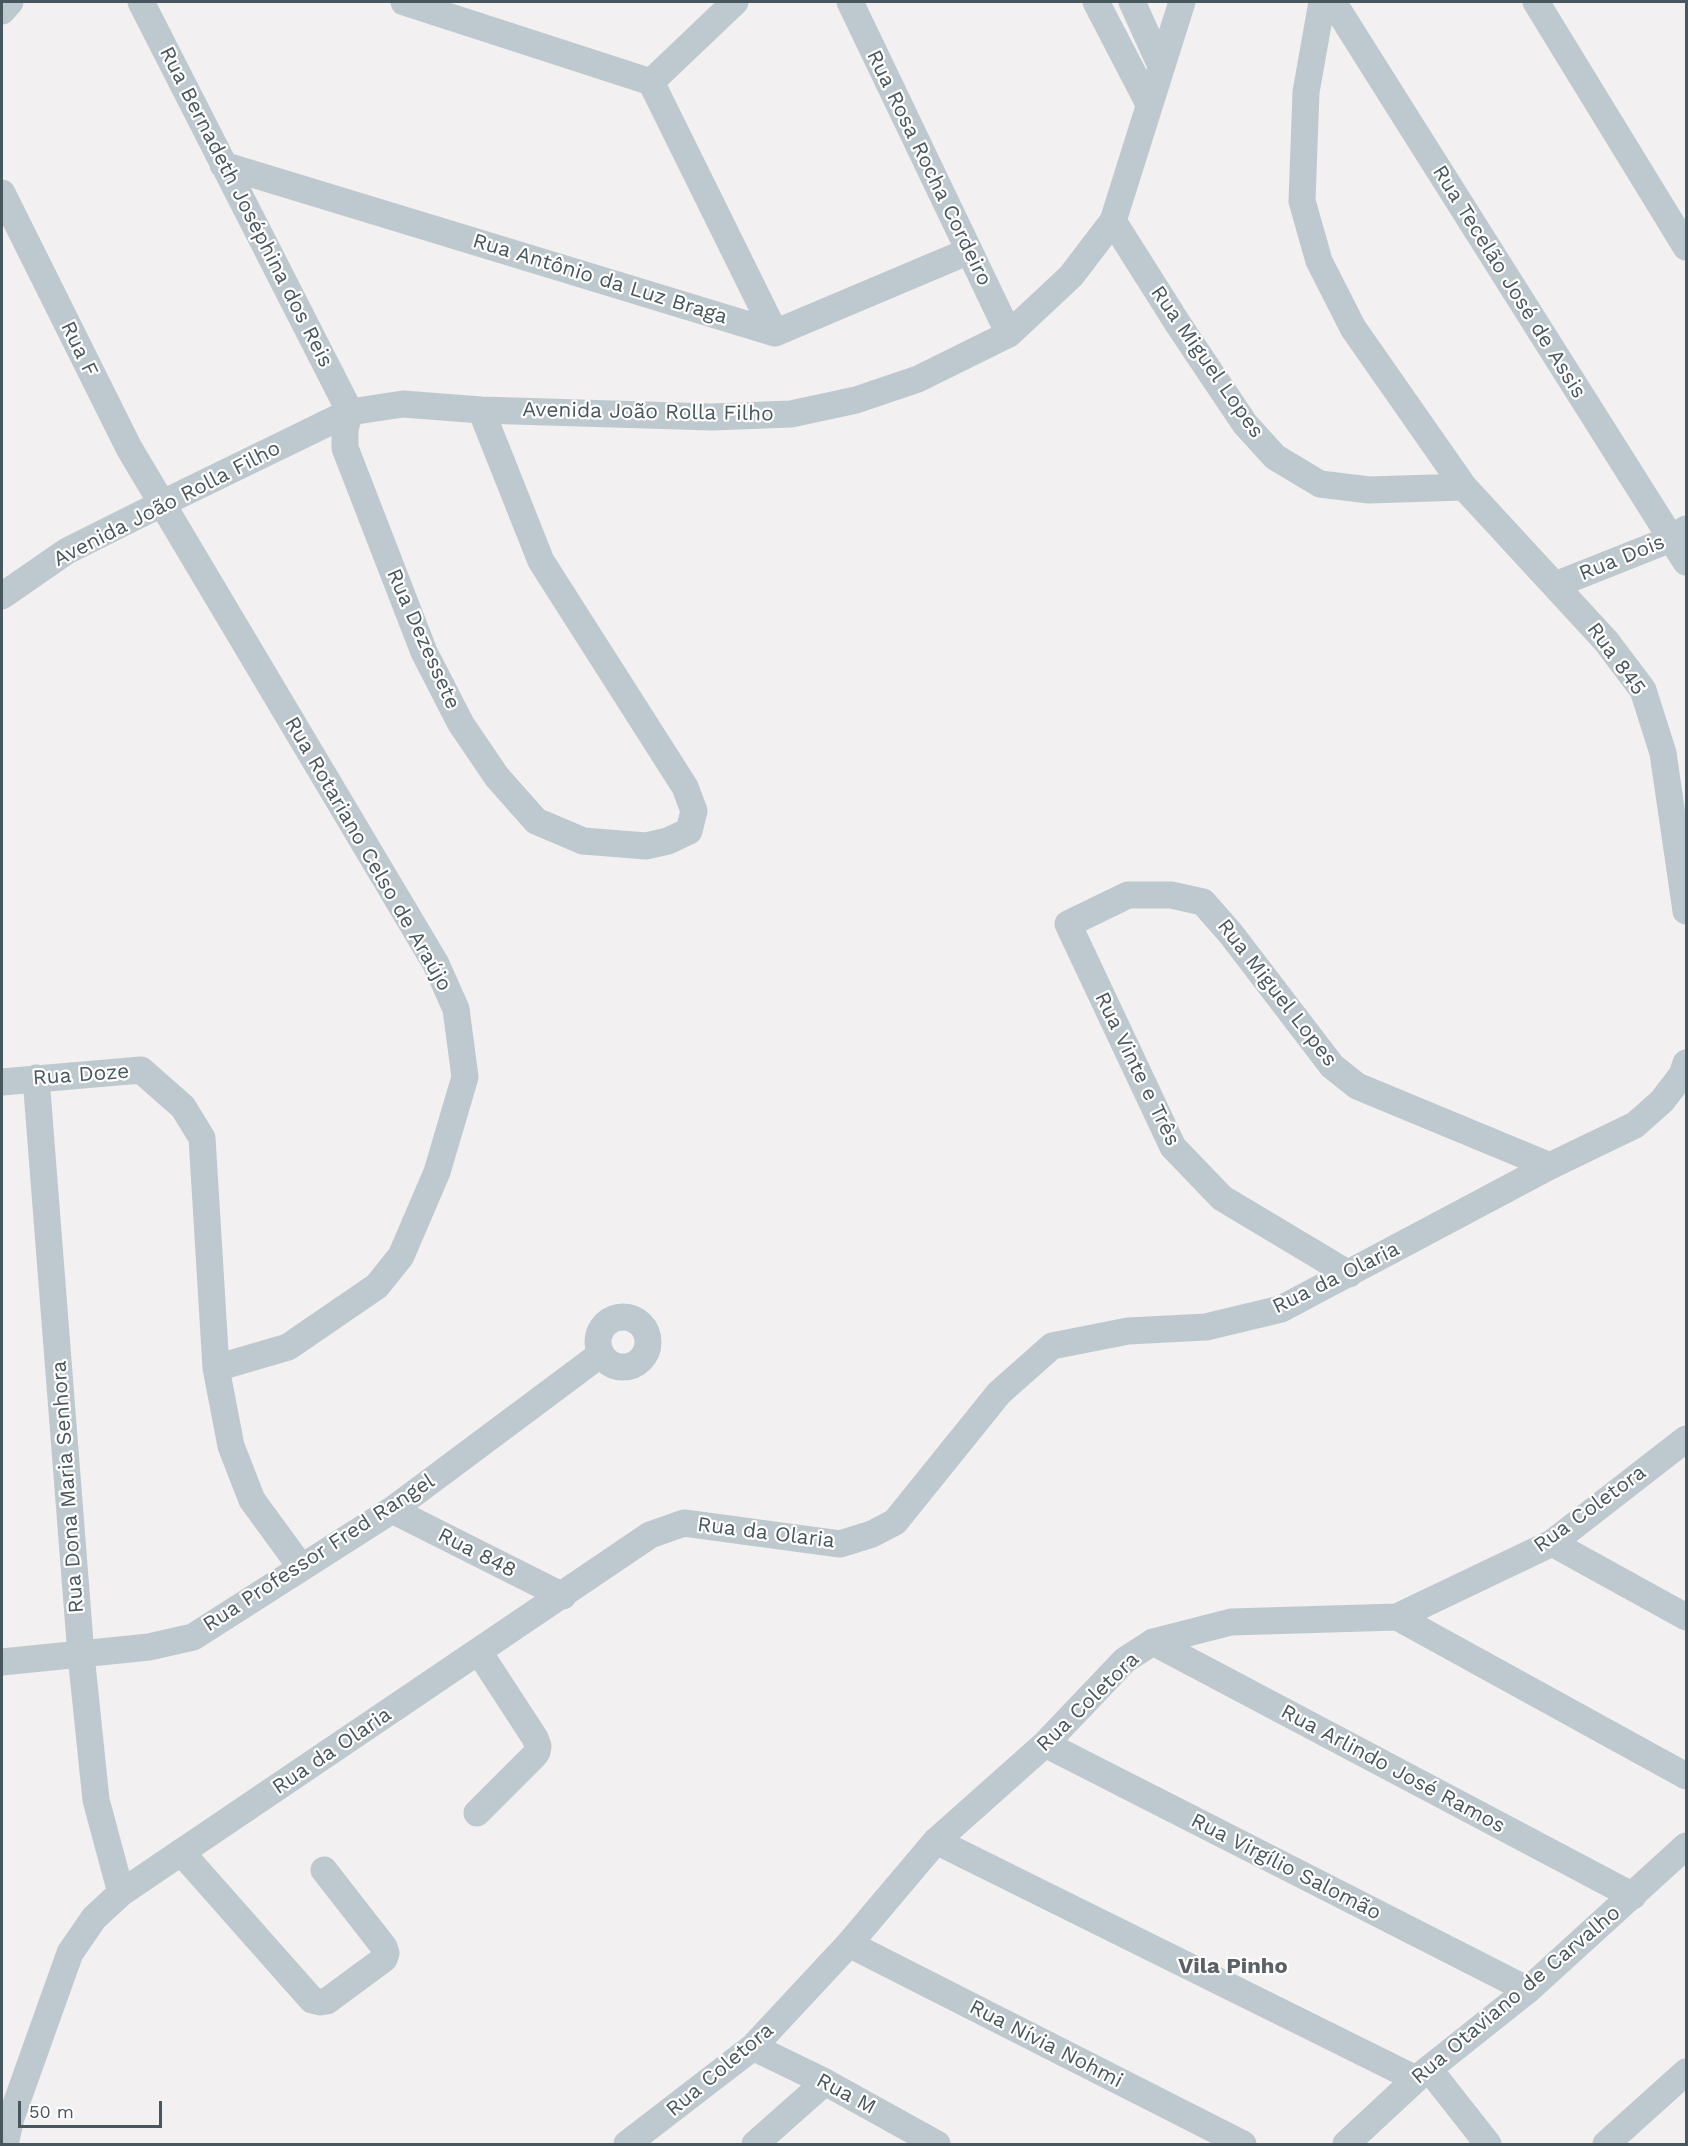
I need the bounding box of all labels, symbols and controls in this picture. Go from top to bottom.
street label: Rua Bernadeth Joséphina dos Reis [154,42,338,372]
street label: Rua Rosa Rocha Cordeiro [861,46,997,290]
street label: Rua Tecelão José de Assis [1427,161,1591,403]
street label: Rua Antônio da Luz Braga [470,228,730,330]
street label: Rua Miguel Lopes [1145,281,1269,443]
street label: Rua F [55,317,103,381]
street label: Avenida João Rolla Filho [522,397,774,427]
street label: Avenida João Rolla Filho [49,436,285,572]
street label: Rua Dois [1575,529,1669,587]
street label: Rua Dezessete [381,565,465,713]
street label: Rua 845 [1581,618,1651,700]
street label: Rua Rotariano Celso de Araújo [279,712,457,996]
street label: Rua Miguel Lopes [1212,914,1342,1072]
street label: Rua Vinte e Três [1089,988,1185,1150]
street label: Rua Doze [32,1059,130,1091]
street label: Rua da Olaria [1268,1236,1404,1320]
street label: Rua Dona Maria Senhora [47,1360,89,1614]
street label: Rua Coletora [1529,1460,1651,1558]
street label: Rua Professor Fred Rangel [199,1469,439,1637]
street label: Rua da Olaria [696,1512,836,1554]
street label: Rua 848 [434,1523,520,1583]
street label: Rua Coletora [1032,1647,1144,1757]
street label: Rua Arlindo José Ramos [1277,1699,1509,1839]
street label: Rua da Olaria [268,1702,396,1800]
street label: Rua Virgílio Salomão [1187,1808,1385,1926]
street label: Rua Otaviano de Carvalho [1406,1900,1626,2090]
district label: Vila Pinho [1178,1954,1288,1980]
street label: Rua Nívia Nohmi [965,1994,1127,2094]
street label: Rua Coletora [661,2018,779,2122]
street label: Rua M [812,2068,880,2120]
scale bar [21,2089,165,2127]
text: 50 m [29,2101,74,2122]

